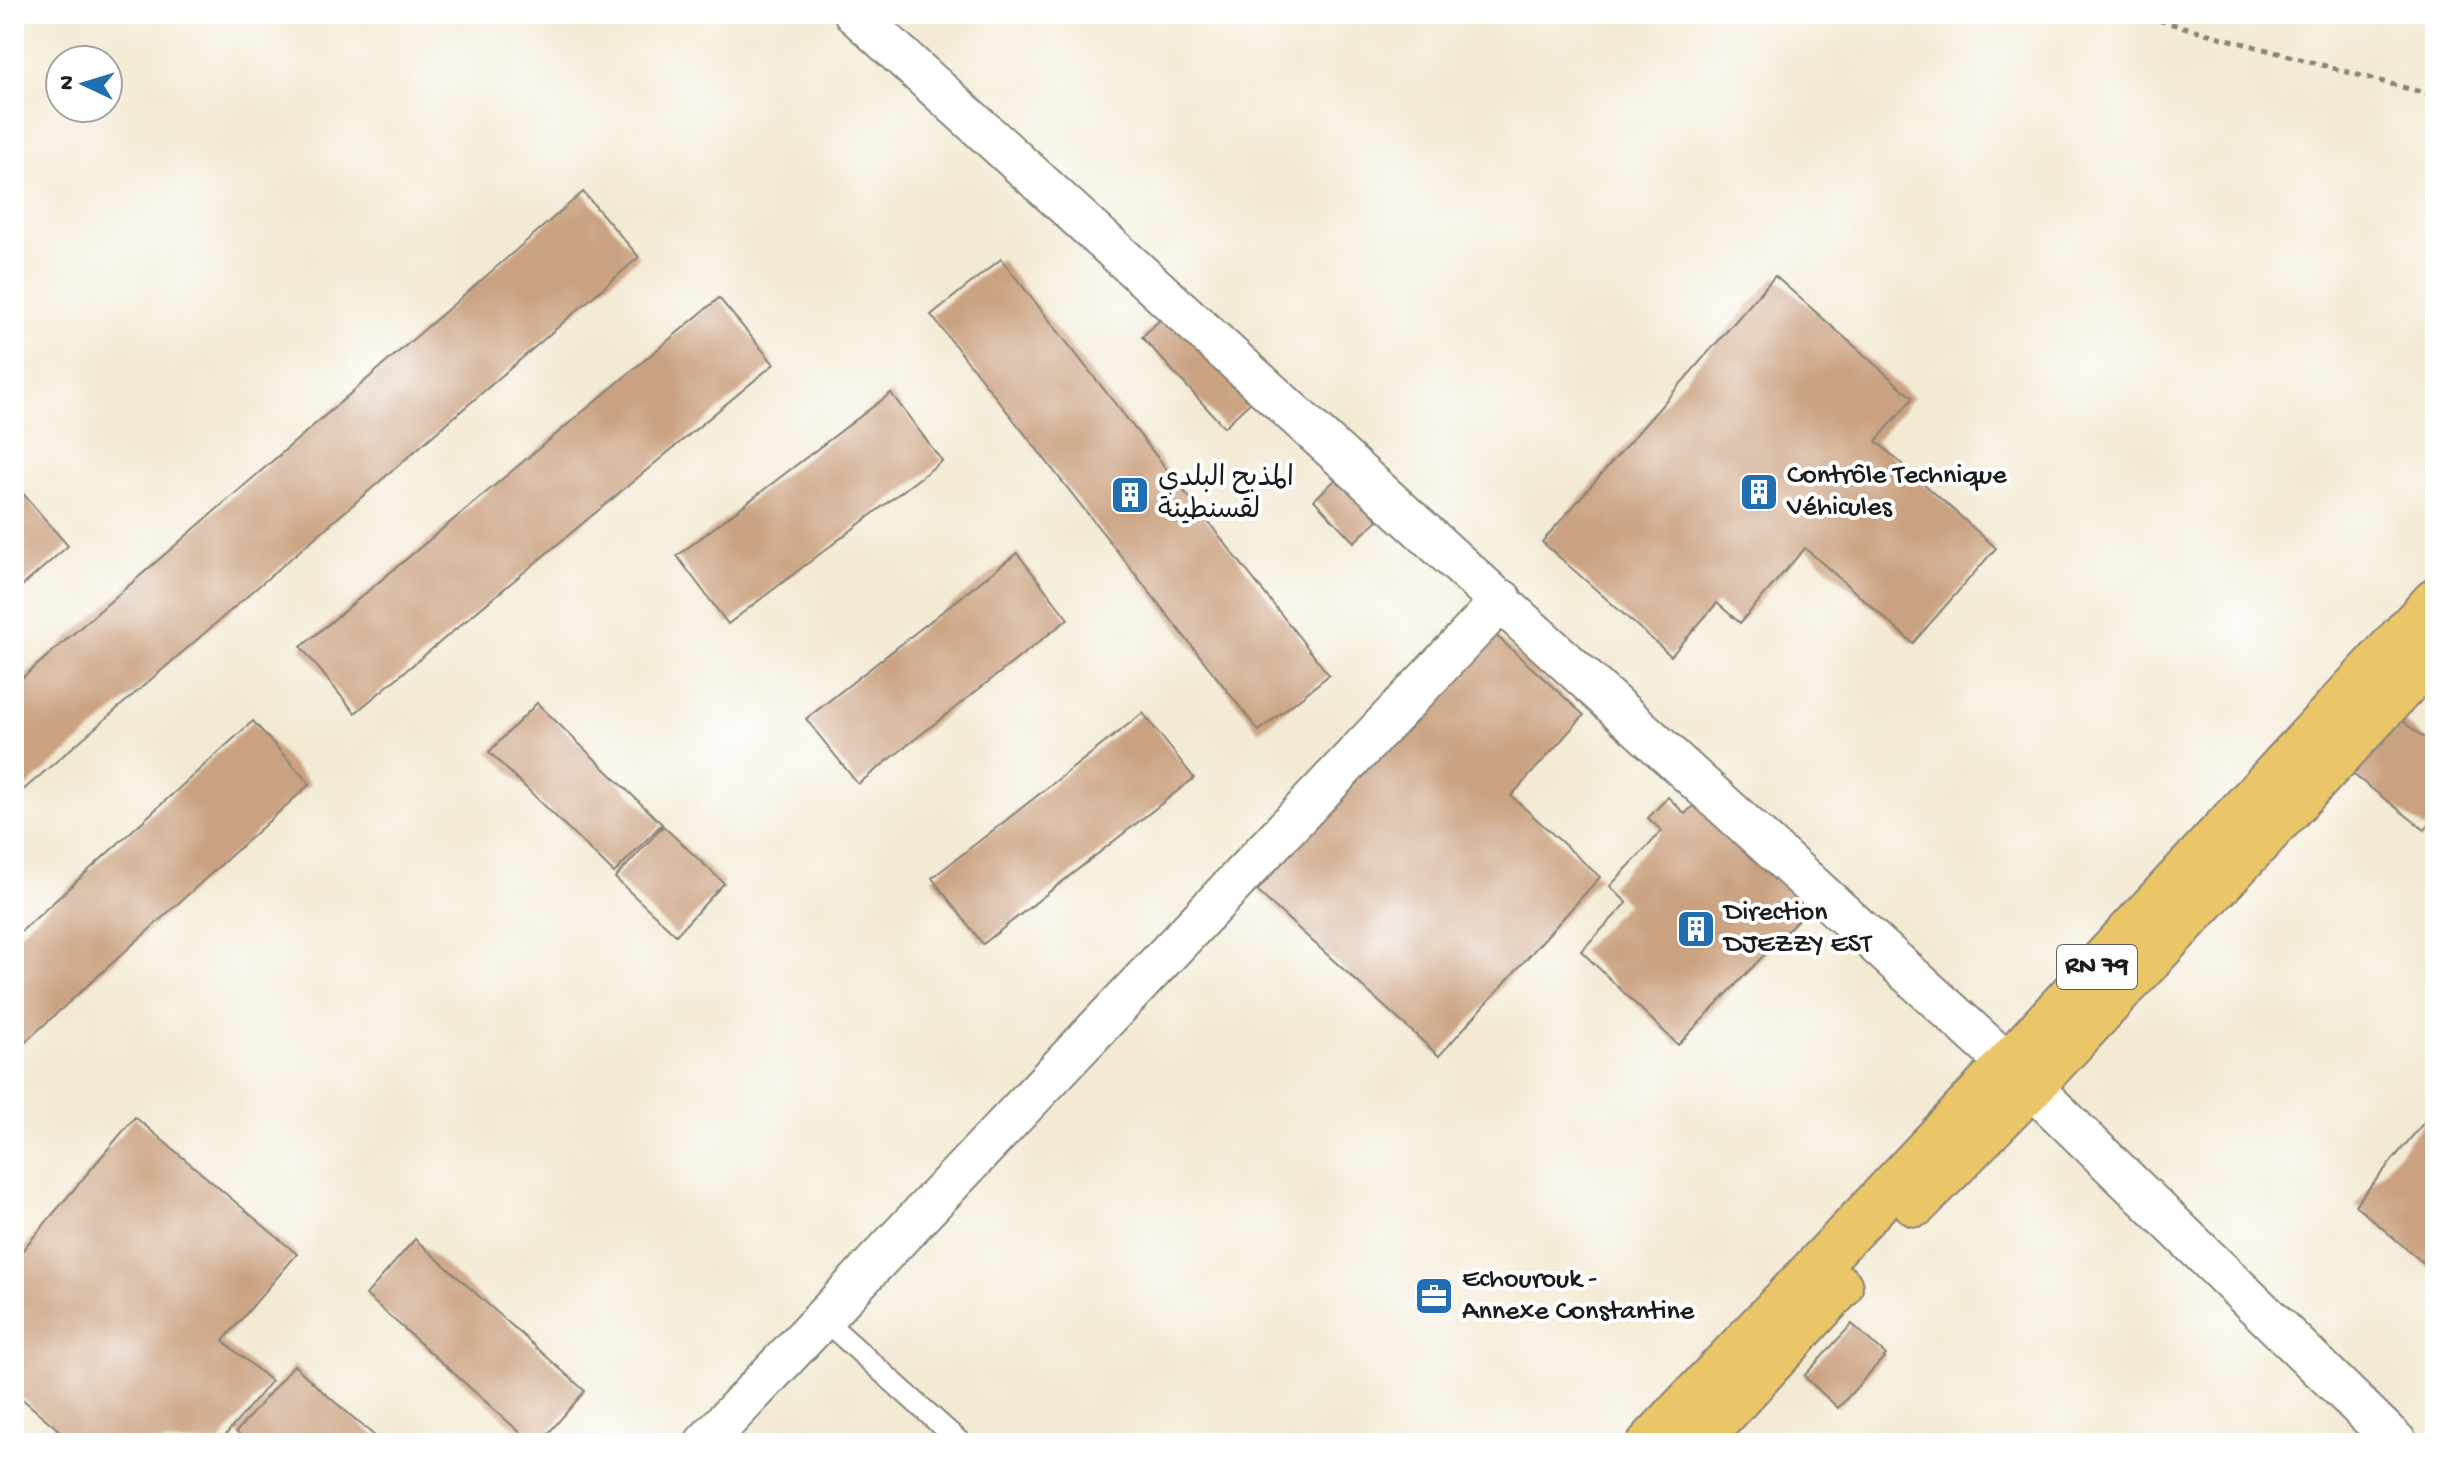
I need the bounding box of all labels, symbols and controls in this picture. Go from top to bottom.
north arrow [44,44,124,124]
text: N [55,75,82,91]
place label: Contrôle Technique Véhicules [1786,460,2007,525]
place label: المذبح البلدي لقسنطينة [1158,463,1294,528]
building icon: Contrôle Technique Véhicules [1738,471,1780,513]
building icon: المذبح البلدي لقسنطينة [1109,474,1151,516]
place label: Direction DJEZZY EST [1722,897,1873,962]
building icon: Direction DJEZZY EST [1675,908,1717,950]
road number: RN 79 [2057,945,2137,989]
place label: Echourouk - Annexe Constantine [1462,1264,1695,1329]
office icon: Echourouk - Annexe Constantine [1413,1275,1455,1317]

